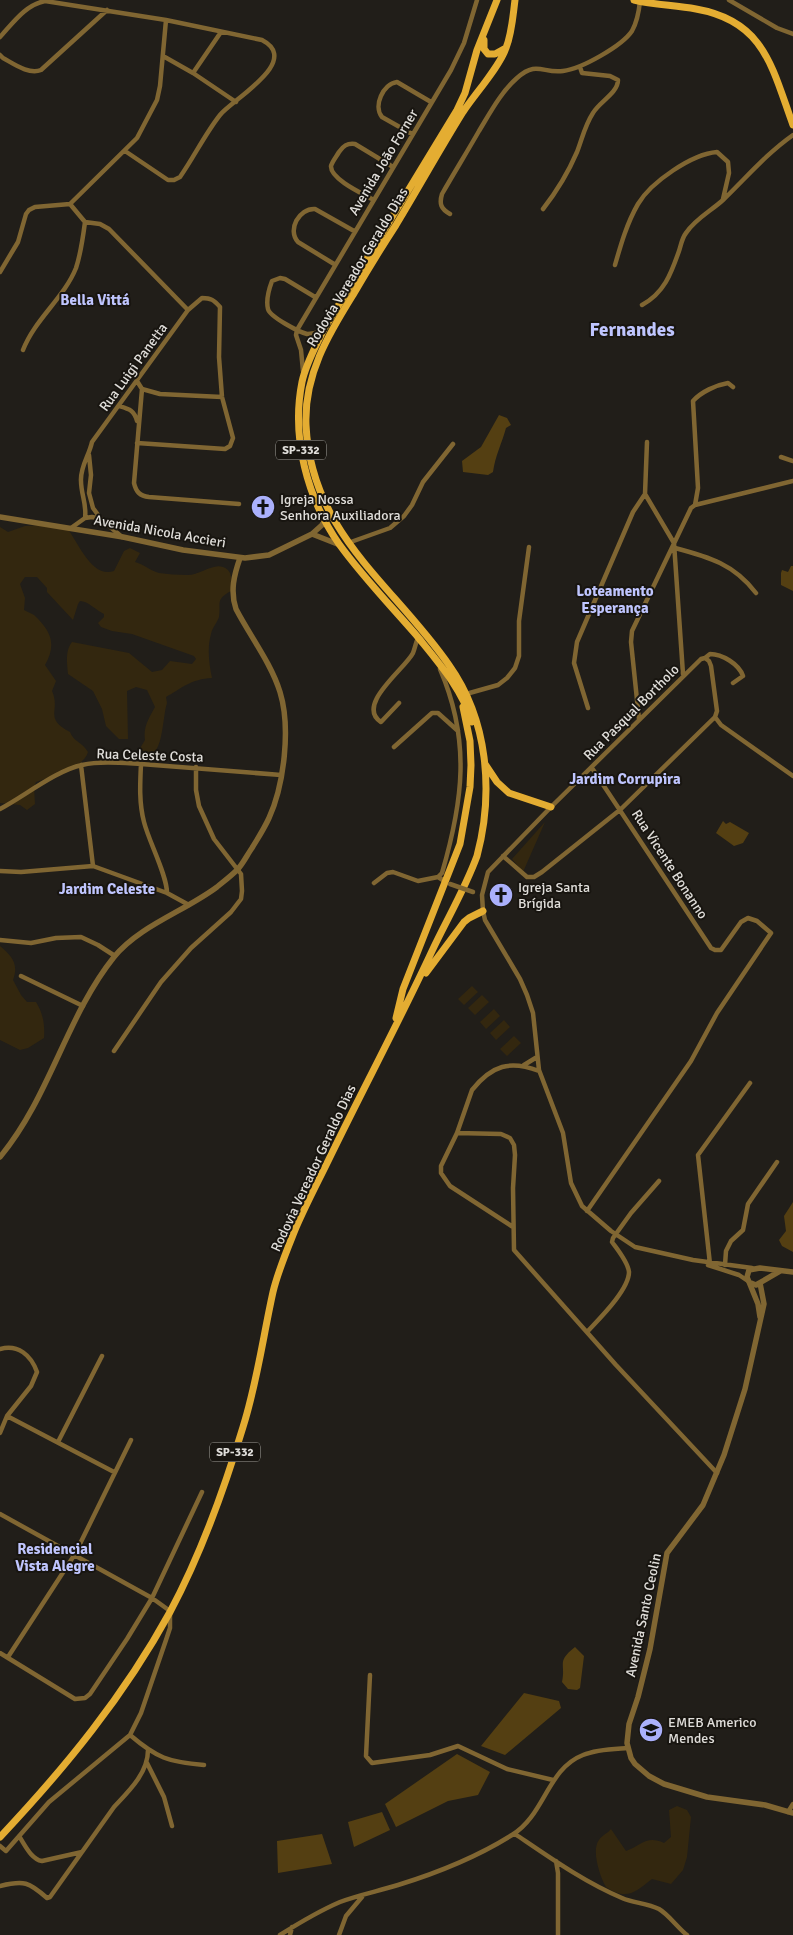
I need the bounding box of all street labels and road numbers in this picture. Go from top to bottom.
street label: Avenida João Forner [345,105,422,218]
street label: Rodovia Vereador Geraldo Dias [303,185,412,350]
street label: Rua Luigi Panetta [96,320,171,415]
road number: SP-332 [276,440,326,460]
street label: Avenida Nicola Accieri [93,512,227,551]
street label: Rua Pasqual Bortholo [580,661,683,764]
street label: Rua Celeste Costa [96,745,204,766]
street label: Rua Vicente Bonanno [628,806,711,922]
street label: Rodovia Vereador Geraldo Dias [267,1082,360,1255]
road number: SP-332 [210,1442,260,1461]
street label: Avenida Santo Ceolin [622,1552,665,1679]

